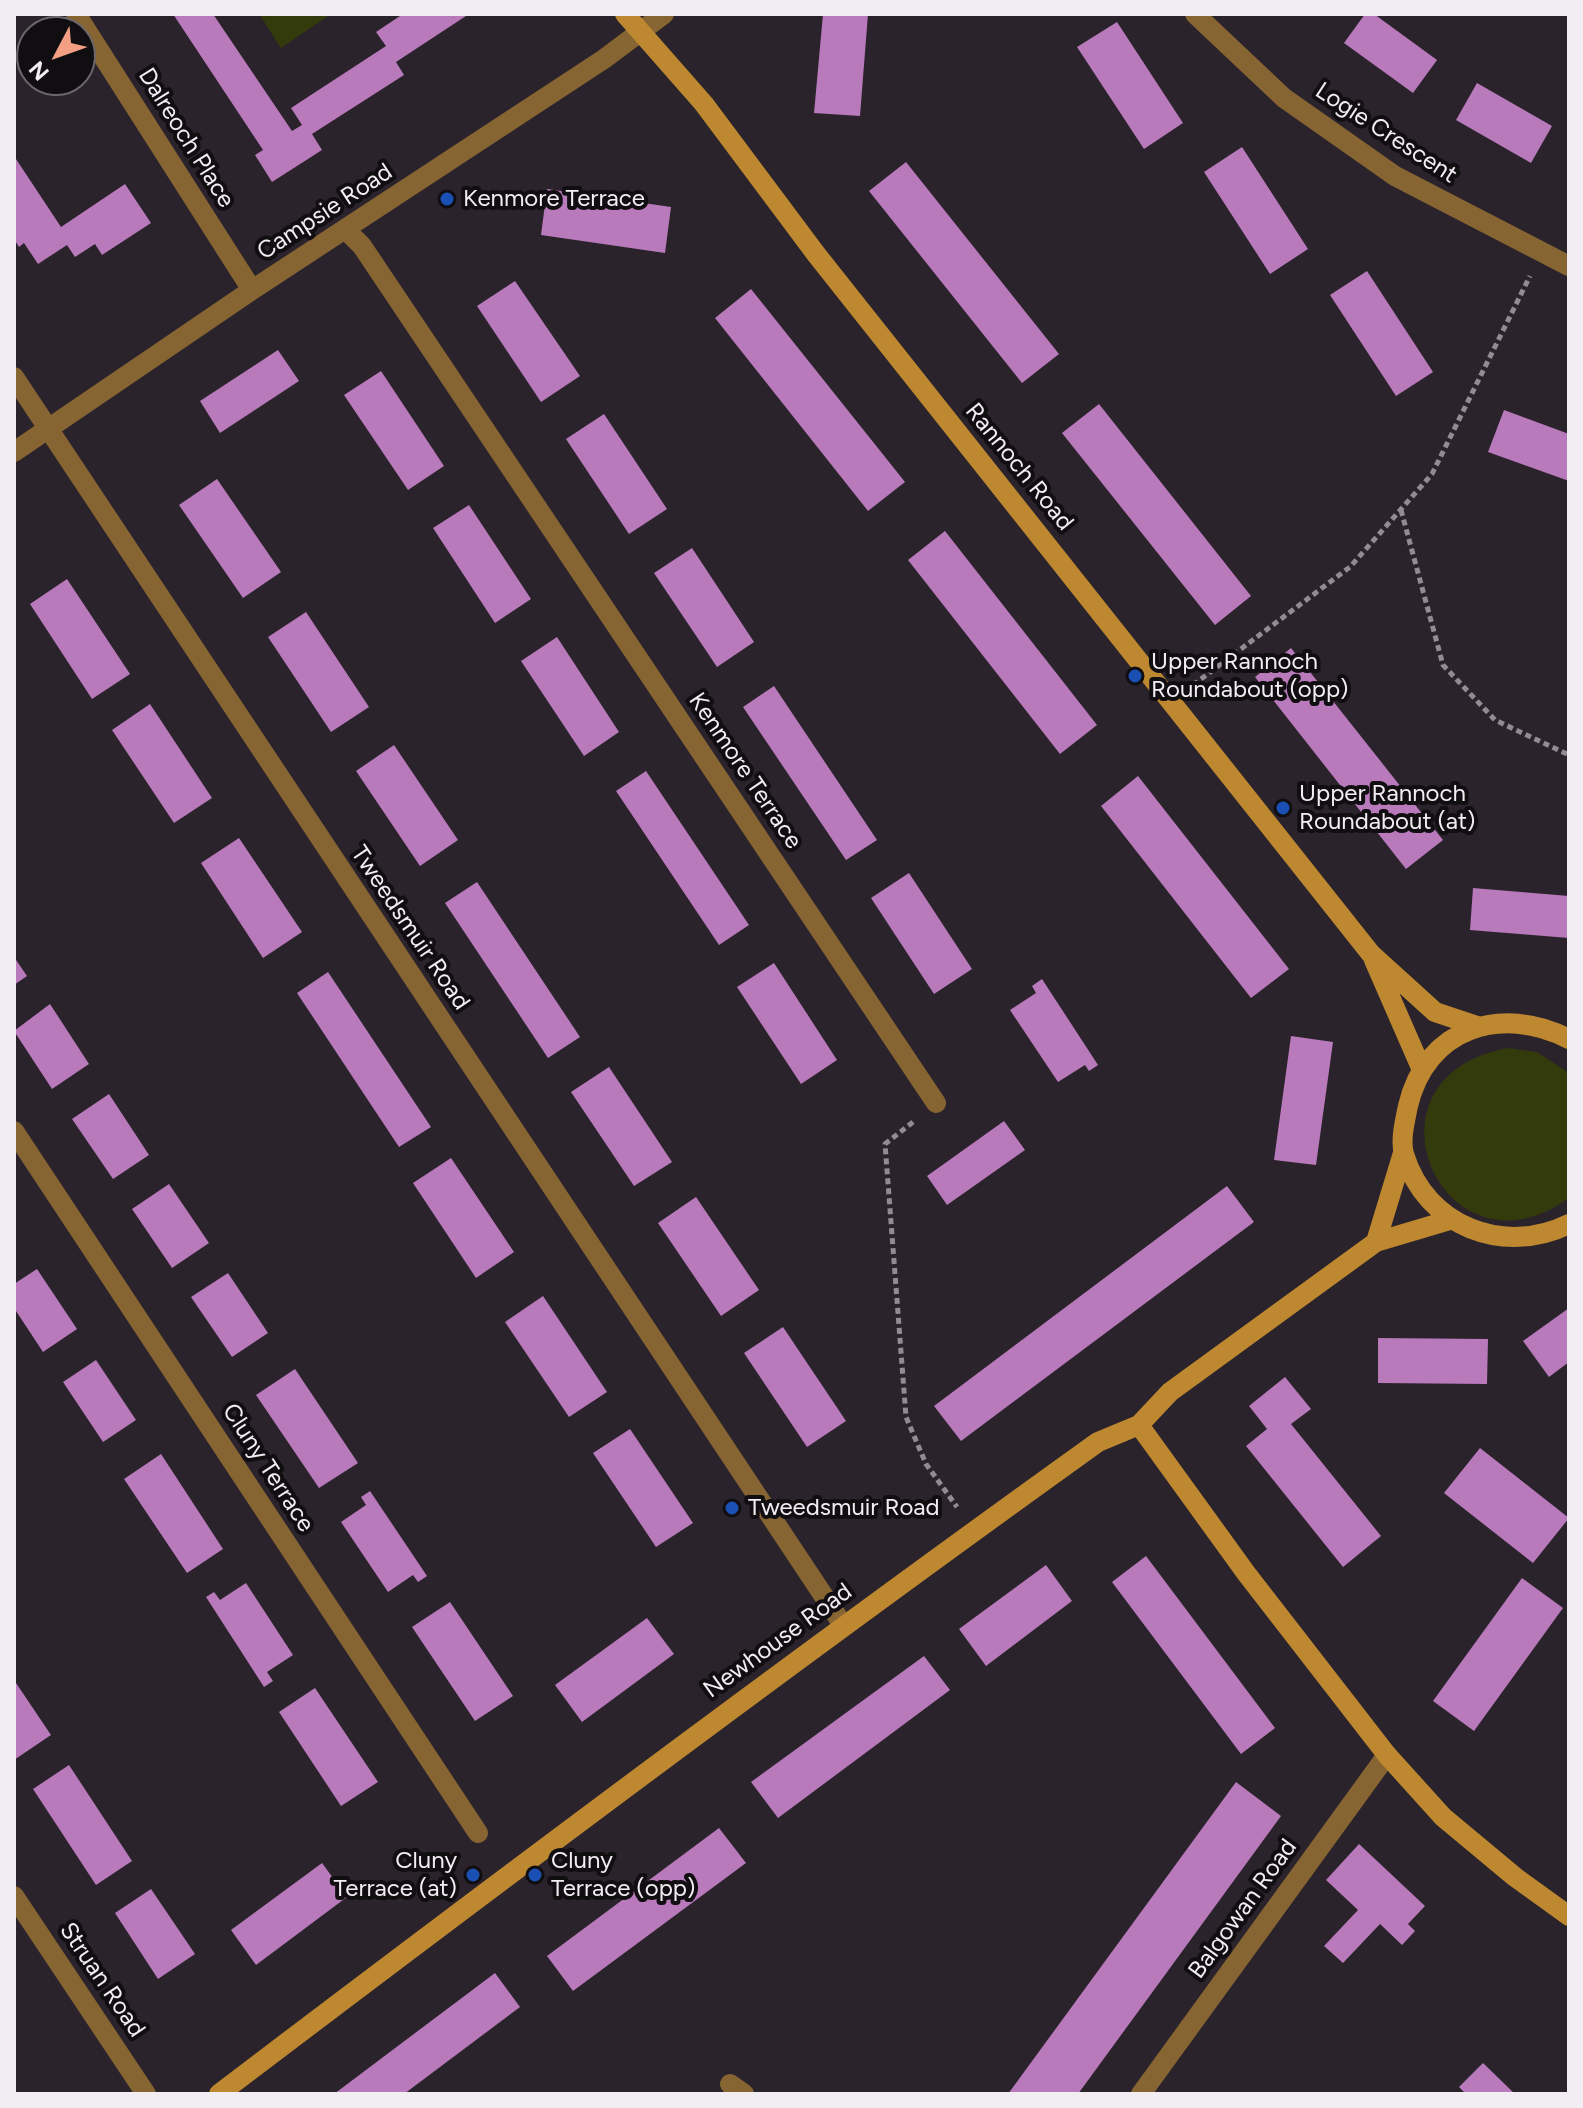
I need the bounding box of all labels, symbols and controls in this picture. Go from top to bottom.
north arrow [16,16,96,96]
text: N [23,55,55,86]
street label: Dalreoch Place [132,63,240,213]
street label: Logie Crescent [1310,76,1462,190]
street label: Campsie Road [252,158,398,266]
place label: Kenmore Terrace [463,185,645,213]
marker: Kenmore Terrace [438,190,456,208]
street label: Rannoch Road [959,398,1079,536]
place label: Upper Rannoch Roundabout (opp) [1151,648,1348,704]
marker: Upper Rannoch Roundabout (opp) [1126,667,1144,685]
street label: Kenmore Terrace [682,688,808,854]
place label: Upper Rannoch Roundabout (at) [1299,780,1476,836]
marker: Upper Rannoch Roundabout (at) [1274,799,1292,817]
street label: Tweedsmuir Road [344,841,476,1015]
street label: Cluny Terrace [216,1398,320,1538]
place label: Tweedsmuir Road [748,1494,940,1522]
marker: Tweedsmuir Road [723,1499,741,1517]
street label: Newhouse Road [698,1578,858,1704]
street label: Balgowan Road [1183,1834,1303,1984]
place label: Cluny Terrace (at) [334,1847,457,1903]
place label: Cluny Terrace (opp) [551,1847,695,1903]
marker: Cluny Terrace (at) [464,1866,482,1884]
marker: Cluny Terrace (opp) [526,1866,544,1884]
street label: Struan Road [53,1917,151,2043]

